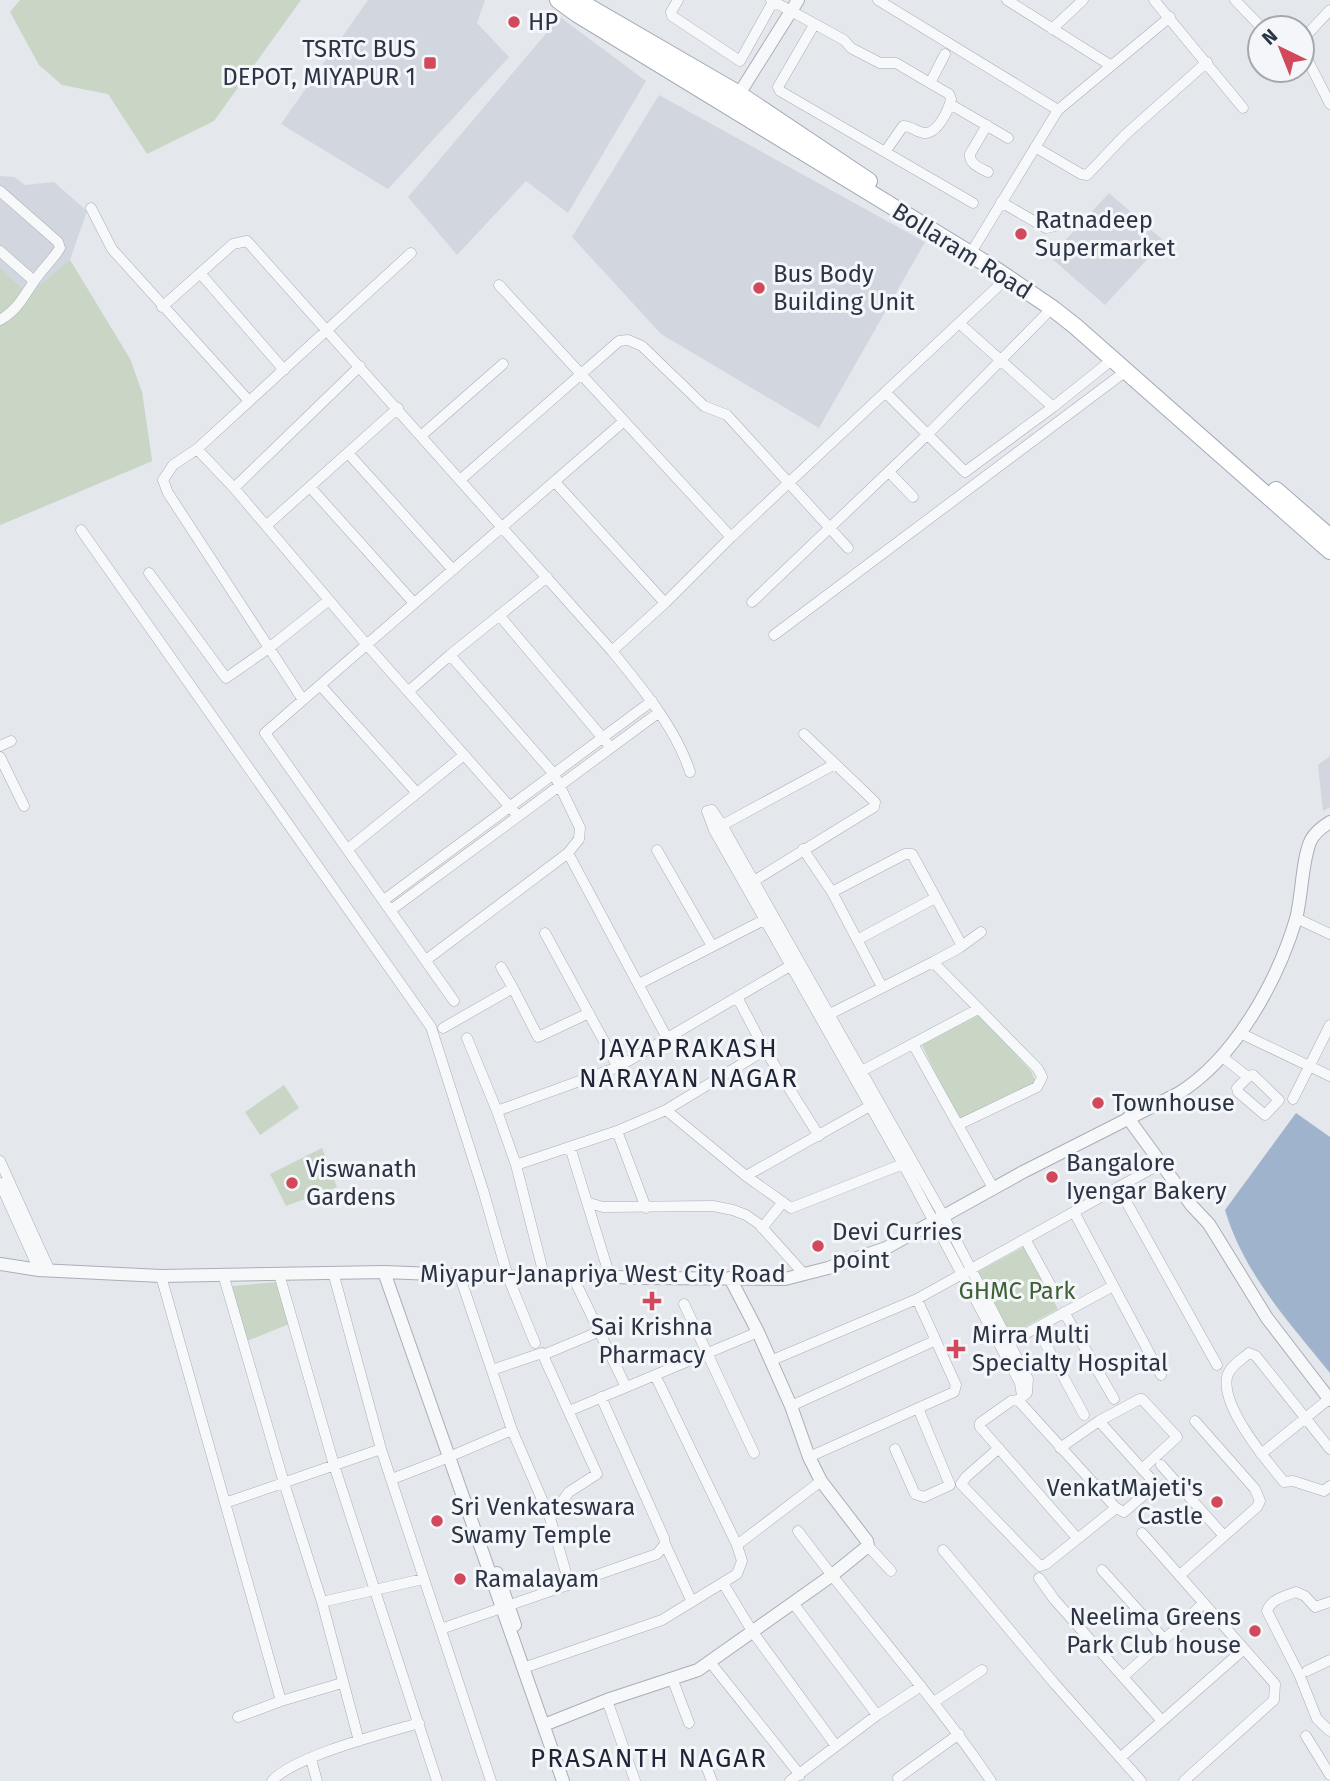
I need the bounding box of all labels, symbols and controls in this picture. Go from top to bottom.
place label: HP [528,8,558,36]
marker: HP [506,14,522,30]
north arrow [1246,14,1316,84]
text: N [1257,24,1282,50]
place label: TSRTC BUS DEPOT, MIYAPUR 1 [222,35,416,91]
marker: TSRTC BUS DEPOT, MIYAPUR 1 [422,55,438,71]
street label: Bollaram Road [887,197,1037,305]
place label: Ratnadeep Supermarket [1035,206,1176,262]
marker: Ratnadeep Supermarket [1013,226,1029,242]
place label: Bus Body Building Unit [773,260,915,316]
marker: Bus Body Building Unit [751,280,767,296]
district label: JAYAPRAKASH NARAYAN NAGAR [579,1033,799,1094]
place label: Townhouse [1112,1089,1235,1117]
marker: Townhouse [1090,1095,1106,1111]
place label: Bangalore Iyengar Bakery [1066,1149,1227,1205]
place label: Viswanath Gardens [306,1155,417,1211]
marker: Bangalore Iyengar Bakery [1044,1169,1060,1185]
marker: Viswanath Gardens [284,1175,300,1191]
place label: Devi Curries point [832,1218,962,1274]
marker: Devi Curries point [810,1238,826,1254]
street label: Miyapur-Janapriya West City Road [420,1260,786,1288]
park label: GHMC Park [959,1277,1076,1305]
marker: Sai Krishna Pharmacy [644,1293,660,1309]
place label: Sai Krishna Pharmacy [591,1313,713,1369]
place label: Mirra Multi Specialty Hospital [972,1321,1168,1377]
marker: Mirra Multi Specialty Hospital [946,1339,966,1359]
place label: VenkatMajeti's Castle [1047,1474,1203,1530]
place label: Sri Venkateswara Swamy Temple [451,1493,635,1549]
marker: VenkatMajeti's Castle [1209,1494,1225,1510]
marker: Sri Venkateswara Swamy Temple [429,1513,445,1529]
place label: Ramalayam [474,1565,599,1593]
marker: Ramalayam [452,1571,468,1587]
place label: Neelima Greens Park Club house [1066,1603,1241,1659]
marker: Neelima Greens Park Club house [1247,1623,1263,1639]
district label: PRASANTH NAGAR [530,1743,768,1774]

